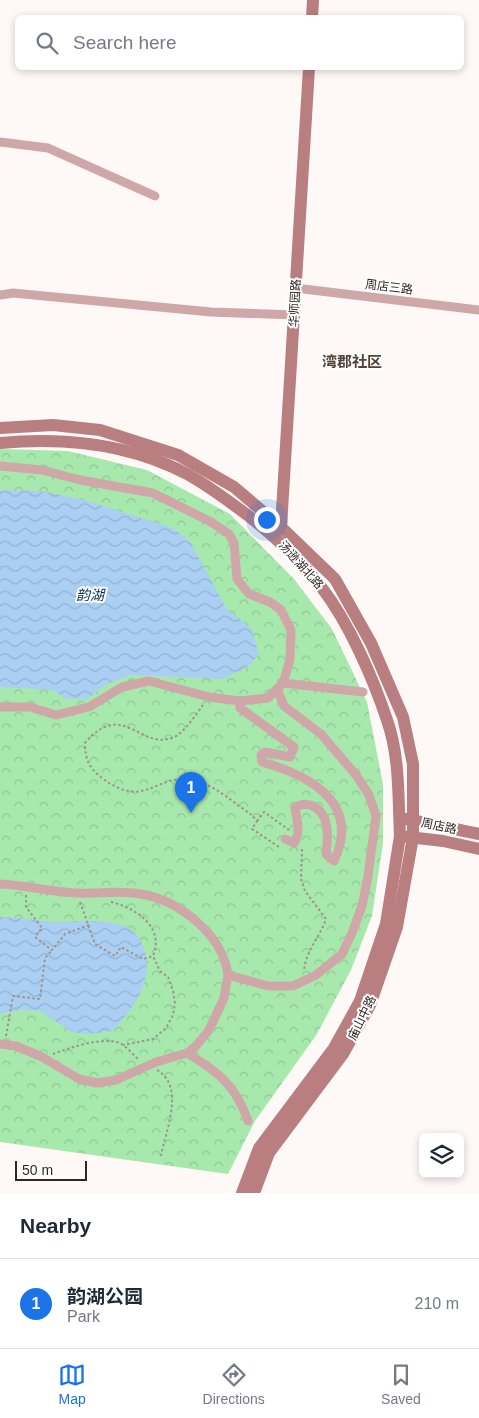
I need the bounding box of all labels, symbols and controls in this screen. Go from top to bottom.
search box [15,15,464,70]
icon: search [33,29,61,57]
text: Search here [73,32,177,53]
street label: 周店三路 [364,277,414,297]
street label: 华师园路 [287,279,303,327]
district label: 湾郡社区 [322,353,382,370]
your location [254,507,280,533]
street label: 汤逊湖北路 [276,538,326,592]
water label: 韵湖 [76,587,106,603]
pin: 1 [175,772,207,813]
street label: 周店路 [420,815,458,837]
street label: 庙山中路 [345,993,379,1043]
map controls [419,1133,464,1178]
button: layers [419,1133,464,1178]
scale bar [15,1158,88,1181]
text: 50 m [22,1162,53,1178]
text: Nearby [20,1214,91,1237]
text: 韵湖公园 [67,1286,143,1307]
text: 1 [32,1295,40,1312]
text: 210 m [415,1295,459,1312]
text: Park [67,1308,100,1325]
tab: Map [58,1361,86,1407]
tab: Directions [203,1361,265,1407]
tab: Saved [381,1361,421,1407]

